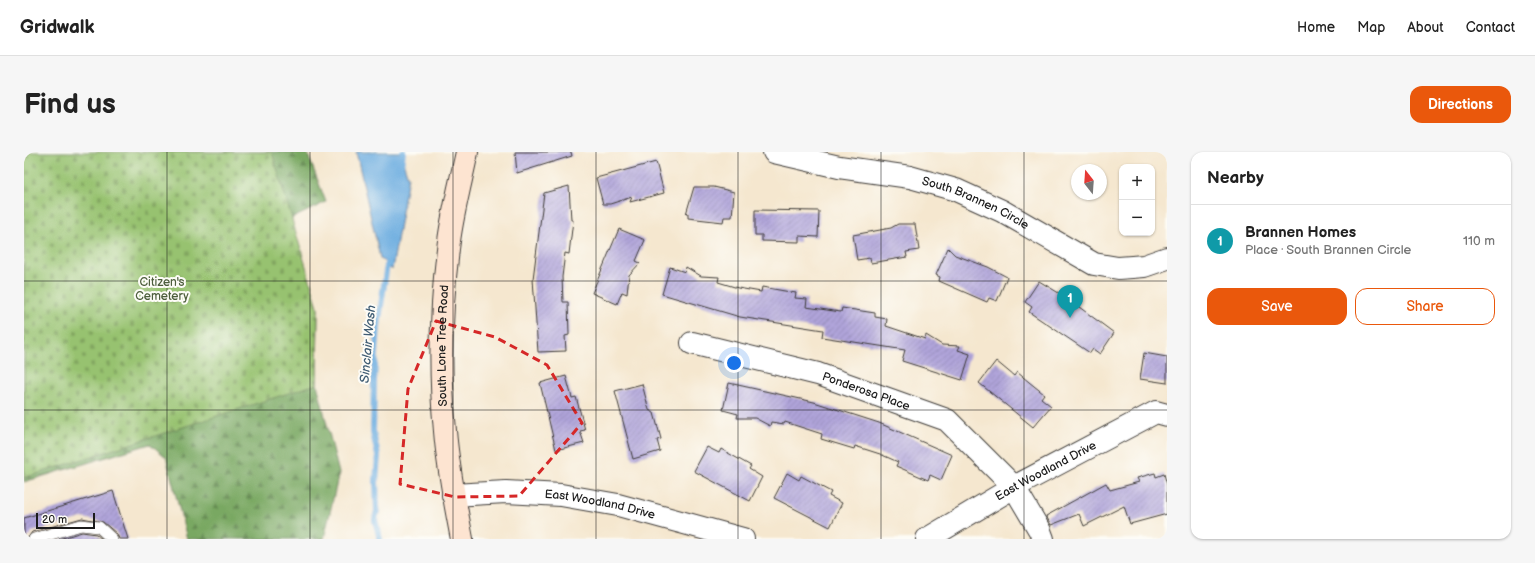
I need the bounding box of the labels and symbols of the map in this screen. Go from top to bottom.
north arrow [1071,164,1107,200]
street label: South Brannen Circle [920,174,1032,233]
park label: Citizen's Cemetery [135,275,189,304]
street label: South Lone Tree Road [435,284,452,407]
pin: 1 [1057,285,1083,318]
water label: Sinclair Wash [357,304,379,384]
your location [724,353,744,373]
street label: Ponderosa Place [820,369,912,414]
street label: East Woodland Drive [993,438,1099,504]
street label: East Woodland Drive [544,487,657,523]
scale bar [36,511,95,530]

